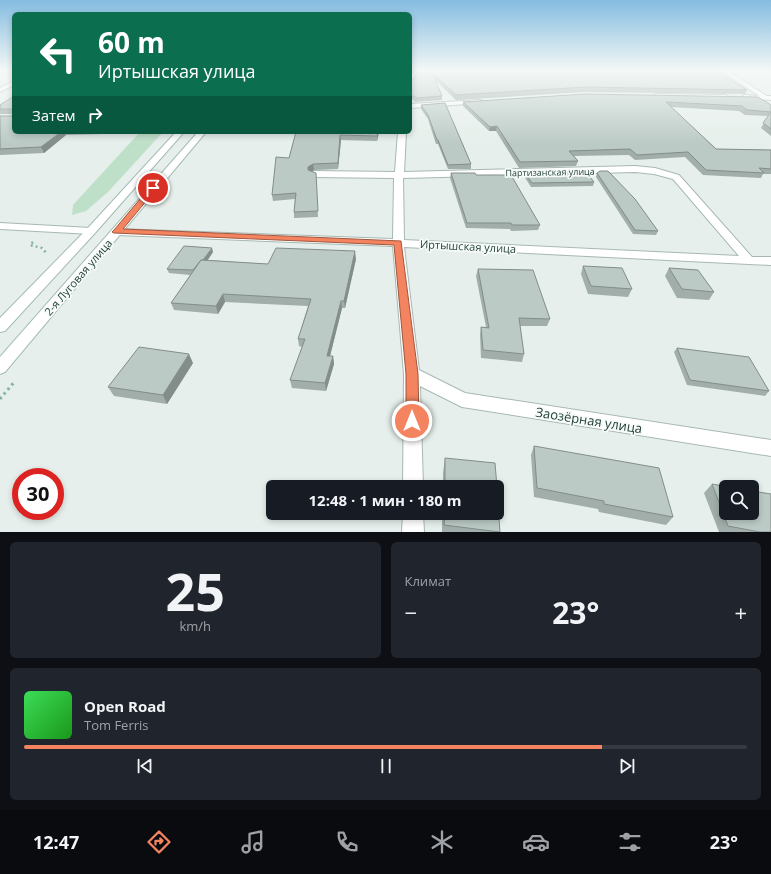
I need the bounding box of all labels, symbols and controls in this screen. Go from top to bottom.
text: 60 m [98,23,165,61]
icon: left [32,28,84,80]
text: Иртышская улица [98,59,256,83]
icon: right [84,104,106,126]
text: Затем [32,105,76,125]
street label: Партизанская улица [505,165,595,179]
pin [136,171,170,205]
icon: arrive [142,177,164,199]
street label: 2-я Луговая улица [41,236,115,318]
street label: Иртышская улица [420,236,516,256]
position arrow [391,400,433,442]
street label: Заозёрная улица [534,403,644,437]
speed limit sign: 30 [12,468,64,520]
map controls [719,480,759,520]
button: search [719,480,759,520]
text: 12:48 · 1 мин · 180 m [309,490,461,510]
text: 25 [166,555,225,626]
text: Климат [405,572,451,590]
text: 23° [552,592,599,633]
text: − [405,597,417,627]
text: + [734,597,747,627]
text: km/h [179,617,211,635]
text: Open Road [84,696,166,716]
text: Tom Ferris [84,716,149,734]
icon: previous [134,755,156,777]
icon: pause [375,755,397,777]
icon: next [616,755,638,777]
icon: directions [145,828,173,856]
icon: music [239,828,267,856]
icon: phone [333,828,361,856]
icon: climate [428,828,456,856]
icon: car [522,828,550,856]
icon: filters [616,828,644,856]
text: 12:47 [33,830,79,854]
text: 23° [710,830,738,854]

